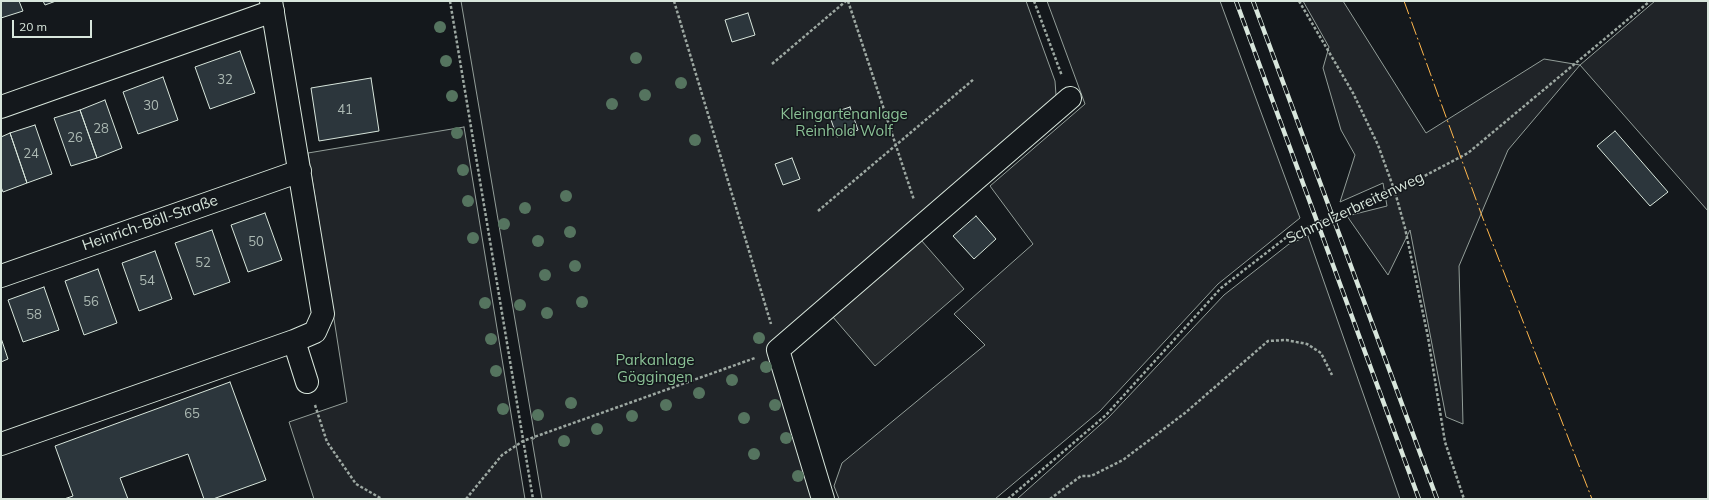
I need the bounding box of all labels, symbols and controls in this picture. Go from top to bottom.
scale bar [14,12,94,38]
text: 20 m [19,19,47,34]
house number: 32 [217,72,233,88]
house number: 30 [143,98,159,114]
house number: 41 [337,102,353,118]
park label: Kleingartenanlage Reinhold Wolf [780,105,908,140]
house number: 28 [93,121,109,137]
house number: 26 [67,130,83,146]
house number: 24 [23,146,39,162]
street label: Schmelzerbreitenweg [1283,168,1427,248]
street label: Heinrich-Böll-Straße [80,191,220,255]
house number: 50 [248,234,264,250]
house number: 52 [195,255,211,271]
house number: 54 [139,273,155,289]
house number: 56 [83,294,99,310]
house number: 58 [26,307,42,323]
park label: Parkanlage Göggingen [615,351,695,386]
house number: 65 [184,406,200,422]

